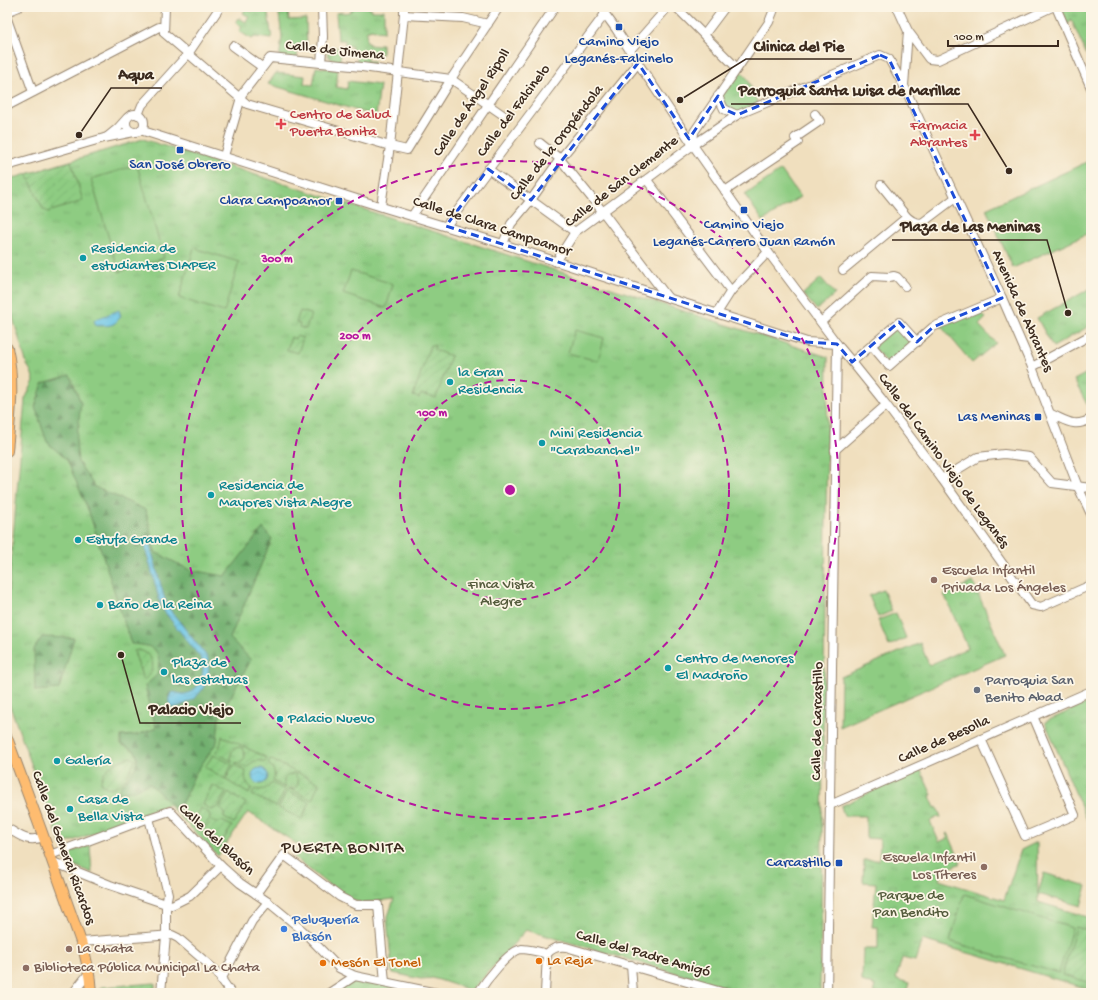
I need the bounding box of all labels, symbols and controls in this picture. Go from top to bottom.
marker: Camino Viejo Leganés-Falcinelo [614,22,624,32]
scale bar [948,22,1058,48]
callout: Clinica del Pie [746,31,852,59]
text: 100 m [953,31,984,45]
place label: Camino Viejo Leganés-Falcinelo [565,33,674,68]
street label: Calle de Jimena [285,37,386,65]
text: Clinica del Pie [753,39,845,58]
street label: Calle de Ángel Ripoll [429,46,515,160]
callout: Aqua [111,60,162,88]
street label: Calle del Falcinelo [473,61,555,161]
text: Aqua [117,67,155,86]
callout: Parroquia Santa Luisa de Marillac [731,76,968,104]
street label: Calle de la Oropéndola [506,81,608,205]
text: Parroquia Santa Luisa de Marillac [738,83,961,102]
place label: Centro de Salud Puerta Bonita [289,106,391,141]
place label: Farmacia Abrantes [909,117,968,152]
marker: Centro de Salud Puerta Bonita [275,118,287,130]
marker: Farmacia Abrantes [970,130,980,140]
street label: Calle de San Clemente [562,132,682,232]
marker: San José Obrero [175,145,185,155]
place label: San José Obrero [129,156,231,174]
place label: Clara Campoamor [220,192,333,210]
street label: Calle de Clara Campoamor [410,193,575,262]
marker: Clara Campoamor [334,196,344,206]
marker: Camino Viejo Leganés-Carrero Juan Ramón [739,205,749,215]
callout: Plaza de Las Meninas [892,212,1047,240]
place label: Camino Viejo Leganés-Carrero Juan Ramón [653,216,835,251]
text: Plaza de Las Meninas [899,219,1041,238]
place label: Residencia de estudiantes DIAPER [91,240,217,275]
street label: Avenida de Abrantes [987,247,1057,375]
marker: Residencia de estudiantes DIAPER [78,253,88,263]
text: 300 m [260,253,293,267]
text: 200 m [340,330,371,344]
place label: la Gran Residencia [458,364,523,399]
street label: Calle del Camino Viejo de Leganés [873,370,1013,552]
marker: la Gran Residencia [445,377,455,387]
text: 100 m [416,407,447,421]
place label: Las Meninas [958,408,1030,426]
marker: Las Meninas [1033,412,1043,422]
place label: Mini Residencia "Carabanchel" [550,425,643,460]
marker: Mini Residencia "Carabanchel" [537,438,547,448]
place label: Residencia de Mayores Vista Alegre [219,477,352,512]
centre of rings [503,483,517,497]
marker: Residencia de Mayores Vista Alegre [206,490,216,500]
place label: Estufa Grande [86,531,178,549]
marker: Estufa Grande [73,535,83,545]
place label: Escuela Infantil Privada Los Ángeles [941,562,1066,597]
marker: Escuela Infantil Privada Los Ángeles [929,575,939,585]
park label: Finca Vista Alegre [467,576,535,611]
place label: Baño de la Reina [107,596,213,614]
marker: Baño de la Reina [95,600,105,610]
place label: Centro de Menores El Madroño [676,650,794,685]
place label: Plaza de las estatuas [171,654,248,689]
street label: Calle de Carcastillo [808,661,828,781]
marker: Centro de Menores El Madroño [663,663,673,673]
marker: Plaza de las estatuas [159,667,169,677]
place label: Parroquia San Benito Abad [984,672,1074,707]
marker: Parroquia San Benito Abad [972,685,982,695]
callout: Palacio Viejo [140,695,241,723]
text: Palacio Viejo [148,702,234,721]
place label: Palacio Nuevo [287,710,375,728]
street label: Calle de Besolla [896,712,993,768]
marker: Palacio Nuevo [275,714,285,724]
place label: Galería [65,752,111,770]
marker: Galería [52,756,62,766]
street label: Calle del General Ricardos [27,769,99,928]
place label: Casa de Bella Vista [77,791,144,826]
street label: Calle del Blasón [174,800,258,880]
marker: Casa de Bella Vista [65,804,75,814]
district label: PUERTA BONITA [281,839,404,859]
place label: Escuela Infantil Los Títeres [883,849,976,884]
place label: Carcastillo [767,854,831,872]
marker: Carcastillo [834,858,844,868]
marker: Escuela Infantil Los Títeres [979,862,989,872]
park label: Parque de Pan Bendito [872,887,949,922]
place label: Peluquería Blasón [291,911,360,946]
marker: Peluquería Blasón [279,924,289,934]
street label: Calle del Padre Amigó [574,926,712,982]
place label: La Chata [77,940,134,958]
marker: La Chata [64,944,74,954]
place label: La Reja [547,952,593,970]
place label: Mesón El Tonel [331,954,421,972]
marker: La Reja [534,956,544,966]
marker: Mesón El Tonel [318,958,328,968]
place label: Biblioteca Pública Municipal La Chata [33,959,261,977]
marker: Biblioteca Pública Municipal La Chata [21,963,31,973]

